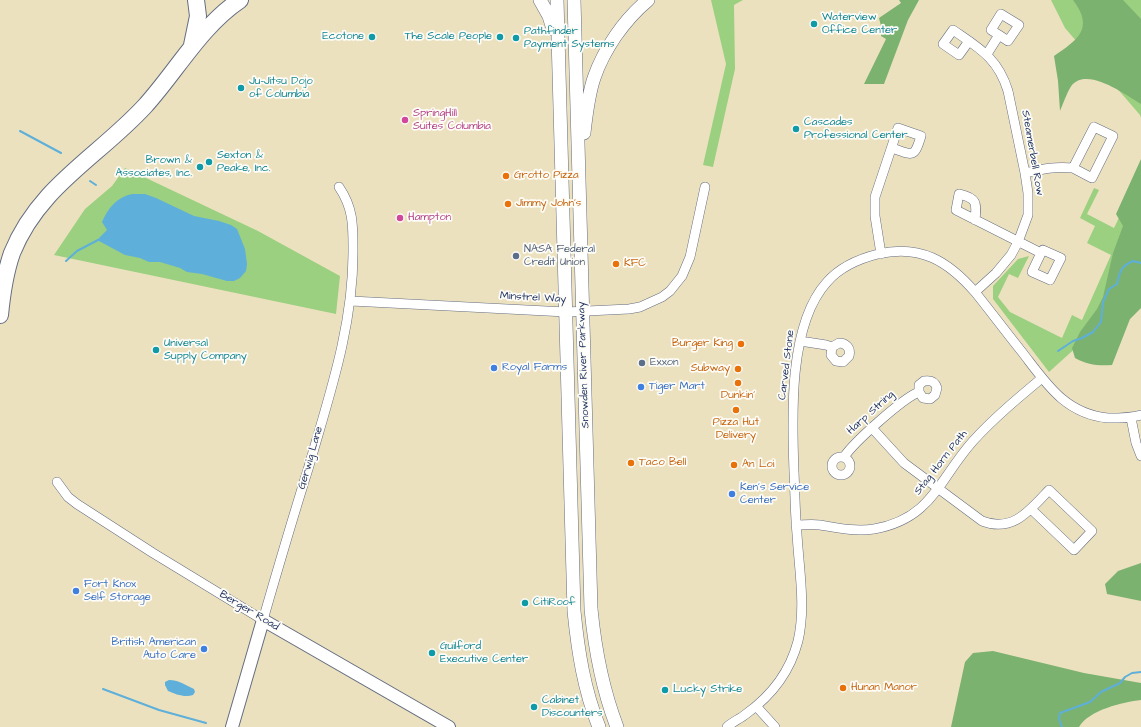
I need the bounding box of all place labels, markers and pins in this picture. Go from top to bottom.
place label: Waterview Office Center [822,11,897,37]
marker: Waterview Office Center [809,19,819,29]
place label: Pathfinder Payment Systems [524,25,615,51]
place label: Ecotone [322,30,364,44]
place label: The Scale People [405,30,492,44]
marker: Ecotone [367,32,377,42]
marker: The Scale People [495,32,505,42]
marker: Pathfinder Payment Systems [511,33,521,43]
place label: Ju-Jitsu Dojo of Columbia [249,75,313,101]
marker: Ju-Jitsu Dojo of Columbia [236,83,246,93]
place label: SpringHill Suites Columbia [413,107,491,133]
marker: SpringHill Suites Columbia [400,115,410,125]
place label: Cascades Professional Center [804,116,908,142]
marker: Cascades Professional Center [791,124,801,134]
place label: Sexton & Peake, Inc. [217,149,270,175]
place label: Brown & Associates, Inc. [116,154,192,180]
marker: Sexton & Peake, Inc. [204,157,214,167]
marker: Brown & Associates, Inc. [195,162,205,172]
place label: Grotto Pizza [514,169,579,183]
marker: Grotto Pizza [501,171,511,181]
place label: Jimmy John's [516,197,581,211]
marker: Jimmy John's [503,199,513,209]
place label: Hampton [408,211,451,225]
marker: Hampton [395,213,405,223]
place label: NASA Federal Credit Union [524,243,595,269]
marker: NASA Federal Credit Union [511,251,521,261]
place label: KFC [624,257,646,271]
marker: KFC [611,259,621,269]
place label: Universal Supply Company [164,337,247,363]
place label: Burger King [672,337,733,351]
marker: Burger King [736,339,746,349]
marker: Universal Supply Company [151,345,161,355]
place label: Exxon [650,356,679,370]
marker: Exxon [637,358,647,368]
place label: Royal Farms [502,361,567,375]
place label: Subway [691,362,730,376]
marker: Royal Farms [489,363,499,373]
marker: Subway [733,364,743,374]
marker: Dunkin' [733,378,743,388]
place label: Tiger Mart [649,380,705,394]
marker: Tiger Mart [636,382,646,392]
place label: Dunkin' [721,389,755,403]
marker: Pizza Hut Delivery [731,405,741,415]
place label: Pizza Hut Delivery [713,416,759,442]
place label: Taco Bell [639,456,686,470]
marker: Taco Bell [626,458,636,468]
place label: An Loi [742,458,774,472]
marker: An Loi [729,460,739,470]
place label: Ken’s Service Center [740,481,809,507]
marker: Ken’s Service Center [727,489,737,499]
place label: Fort Knox Self Storage [84,578,151,604]
marker: Fort Knox Self Storage [71,586,81,596]
place label: CitiRoof [533,596,575,610]
marker: CitiRoof [520,598,530,608]
place label: British American Auto Care [112,636,196,662]
place label: Guilford Executive Center [440,640,528,666]
marker: British American Auto Care [199,644,209,654]
marker: Guilford Executive Center [427,648,437,658]
place label: Hunan Manor [851,681,917,695]
place label: Lucky Strike [673,683,742,697]
marker: Hunan Manor [838,683,848,693]
marker: Lucky Strike [660,685,670,695]
place label: Cabinet Discounters [542,694,603,720]
marker: Cabinet Discounters [529,702,539,712]

